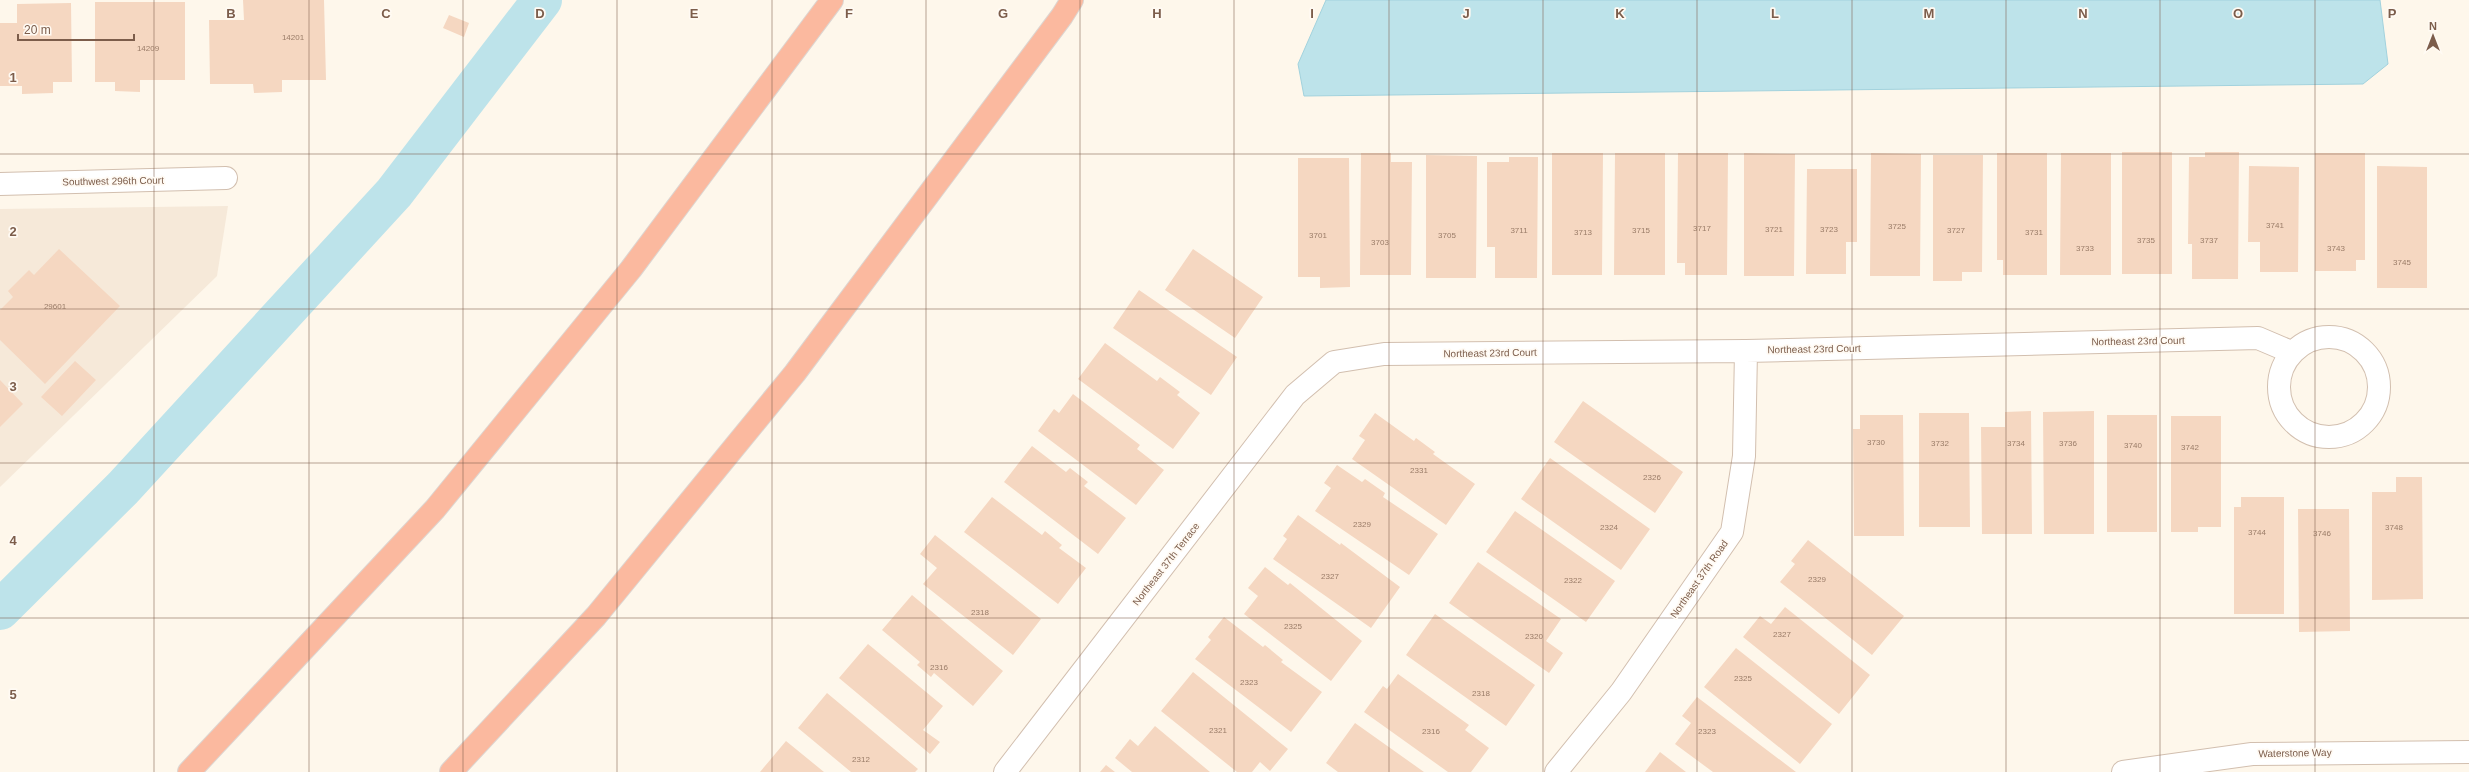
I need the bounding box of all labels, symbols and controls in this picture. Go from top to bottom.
text: B [226,6,236,21]
text: C [381,6,391,21]
text: D [535,6,545,21]
text: E [690,6,699,21]
text: F [845,6,853,21]
text: G [998,6,1008,21]
text: H [1152,6,1162,21]
text: I [1310,6,1314,21]
text: J [1462,6,1470,21]
text: K [1615,6,1625,21]
text: L [1771,6,1779,21]
text: M [1924,6,1934,21]
text: N [2078,6,2088,21]
text: O [2233,6,2243,21]
text: P [2388,6,2397,21]
scale bar [18,16,134,42]
north arrow [2413,16,2453,56]
text: N [2429,20,2437,32]
text: 20 m [24,23,51,37]
house number: 14201 [282,33,305,42]
house number: 14209 [137,44,160,53]
text: 1 [9,70,17,85]
street label: Southwest 296th Court [62,175,164,187]
house number: 3741 [2266,221,2284,230]
house number: 3725 [1888,222,1906,231]
text: 2 [9,224,17,239]
house number: 3717 [1693,224,1711,233]
house number: 3721 [1765,225,1783,234]
house number: 3723 [1820,225,1838,234]
house number: 3711 [1510,226,1528,235]
house number: 3715 [1632,226,1650,235]
house number: 3727 [1947,226,1965,235]
house number: 3713 [1574,228,1592,237]
house number: 3731 [2025,228,2043,237]
house number: 3701 [1309,231,1327,240]
house number: 3705 [1438,231,1456,240]
house number: 3735 [2137,236,2155,245]
house number: 3737 [2200,236,2218,245]
house number: 3703 [1371,238,1389,247]
house number: 3733 [2076,244,2094,253]
house number: 3743 [2327,244,2345,253]
house number: 3745 [2393,258,2411,267]
house number: 29601 [44,302,67,311]
street label: Northeast 23rd Court [2091,335,2185,347]
street label: Northeast 23rd Court [1767,343,1861,355]
street label: Northeast 23rd Court [1443,347,1537,359]
text: 3 [9,379,17,394]
house number: 3730 [1867,438,1885,447]
house number: 3732 [1931,439,1949,448]
house number: 3734 [2007,439,2025,448]
house number: 3736 [2059,439,2077,448]
house number: 3740 [2124,441,2142,450]
house number: 3742 [2181,443,2199,452]
house number: 2331 [1410,466,1428,475]
house number: 2326 [1643,473,1661,482]
street label: Northeast 37th Terrace [1130,520,1202,607]
house number: 2329 [1353,520,1371,529]
house number: 2324 [1600,523,1618,532]
house number: 3748 [2385,523,2403,532]
house number: 3744 [2248,528,2266,537]
house number: 3746 [2313,529,2331,538]
text: 4 [9,533,17,548]
street label: Northeast 37th Road [1668,538,1730,620]
house number: 2327 [1321,572,1339,581]
house number: 2329 [1808,575,1826,584]
house number: 2322 [1564,576,1582,585]
house number: 2318 [971,608,989,617]
house number: 2325 [1284,622,1302,631]
house number: 2327 [1773,630,1791,639]
house number: 2320 [1525,632,1543,641]
house number: 2316 [930,663,948,672]
house number: 2325 [1734,674,1752,683]
house number: 2323 [1240,678,1258,687]
text: 5 [9,687,17,702]
house number: 2318 [1472,689,1490,698]
house number: 2321 [1209,726,1227,735]
house number: 2316 [1422,727,1440,736]
house number: 2323 [1698,727,1716,736]
street label: Waterstone Way [2258,747,2332,759]
house number: 2312 [852,755,870,764]

